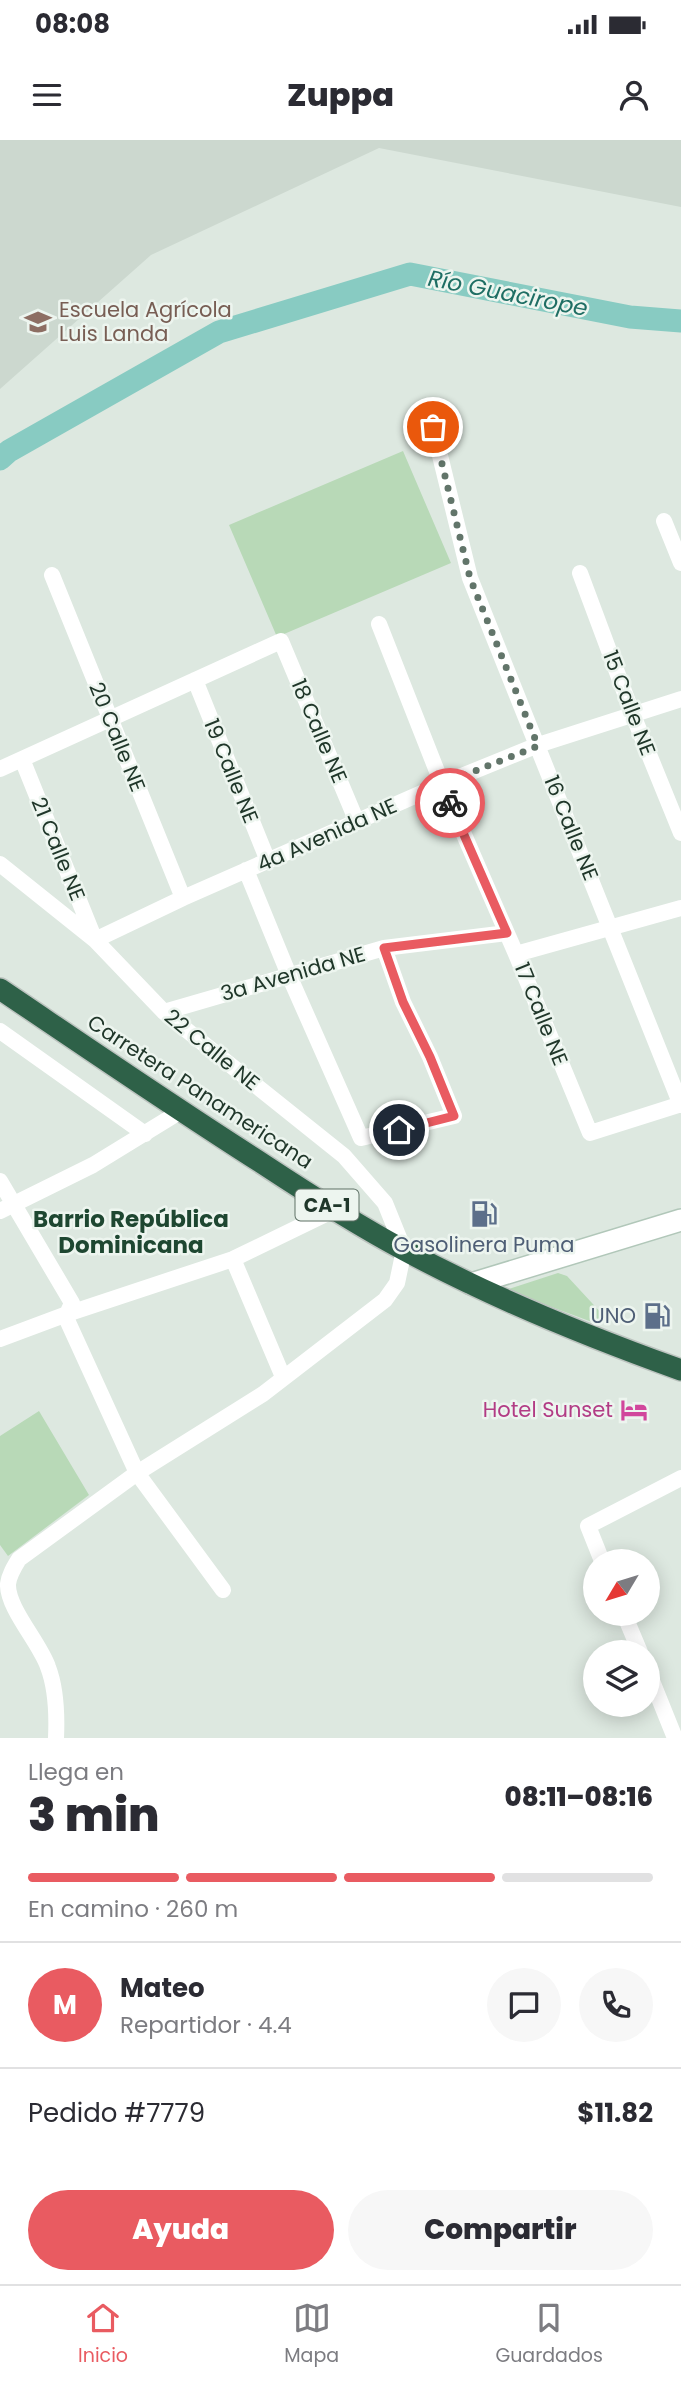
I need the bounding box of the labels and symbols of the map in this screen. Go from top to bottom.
water label: Río Guacirope [425,262,591,324]
place label: Escuela Agrícola Luis Landa [59,295,232,348]
school or university icon: Escuela Agrícola Luis Landa [23,307,53,337]
pin [403,397,463,457]
street label: 15 Calle NE [596,646,663,760]
street label: 18 Calle NE [285,674,354,787]
street label: 20 Calle NE [82,678,153,796]
street label: 19 Calle NE [197,714,266,827]
courier [415,768,485,838]
street label: 16 Calle NE [537,771,606,885]
street label: 4a Avenida NE [252,791,401,878]
street label: 21 Calle NE [25,793,92,905]
street label: 3a Avenida NE [217,939,369,1008]
street label: 17 Calle NE [508,958,575,1070]
street label: 22 Calle NE [159,1002,266,1097]
street label: Carretera Panamericana [82,1008,319,1176]
pin [369,1100,429,1160]
road number: CA-1 [296,1190,358,1220]
fuel station icon: Gasolinera Puma [469,1199,499,1229]
district label: Barrio República Dominicana [33,1203,229,1261]
place label: Gasolinera Puma [394,1230,574,1259]
place label: UNO [591,1301,636,1330]
fuel station icon: UNO [642,1301,672,1331]
place label: Hotel Sunset [483,1395,613,1424]
hotel icon: Hotel Sunset [619,1395,649,1425]
north arrow [583,1549,660,1626]

